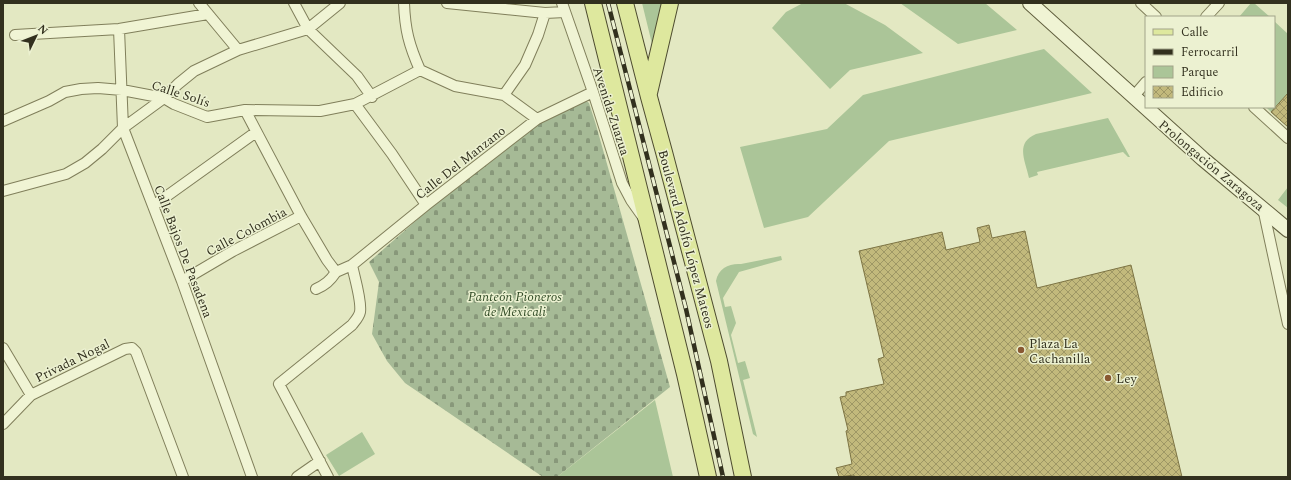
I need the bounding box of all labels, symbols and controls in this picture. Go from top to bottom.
north arrow [16,16,56,56]
legend [1145,16,1275,108]
text: N [34,20,52,39]
text: Calle [1181,23,1209,42]
text: Ferrocarril [1181,43,1238,62]
text: Parque [1181,63,1218,82]
street label: Avenida Zuazua [587,64,635,159]
street label: Calle Solís [149,75,213,113]
text: Edificio [1181,83,1223,102]
street label: Prolongación Zaragoza [1154,115,1269,217]
street label: Calle Del Manzano [411,121,510,204]
street label: Boulevard Adolfo López Mateos [652,148,720,331]
street label: Calle Bajos De Pasadena [148,182,218,321]
street label: Calle Colombia [202,202,291,262]
park label: Panteón Pioneros de Mexicali [468,287,562,322]
street label: Privada Nogal [31,334,114,388]
place label: Plaza La Cachanilla [1029,334,1091,369]
marker: Plaza La Cachanilla [1016,345,1026,355]
place label: Ley [1116,369,1138,389]
marker: Ley [1103,373,1113,383]

